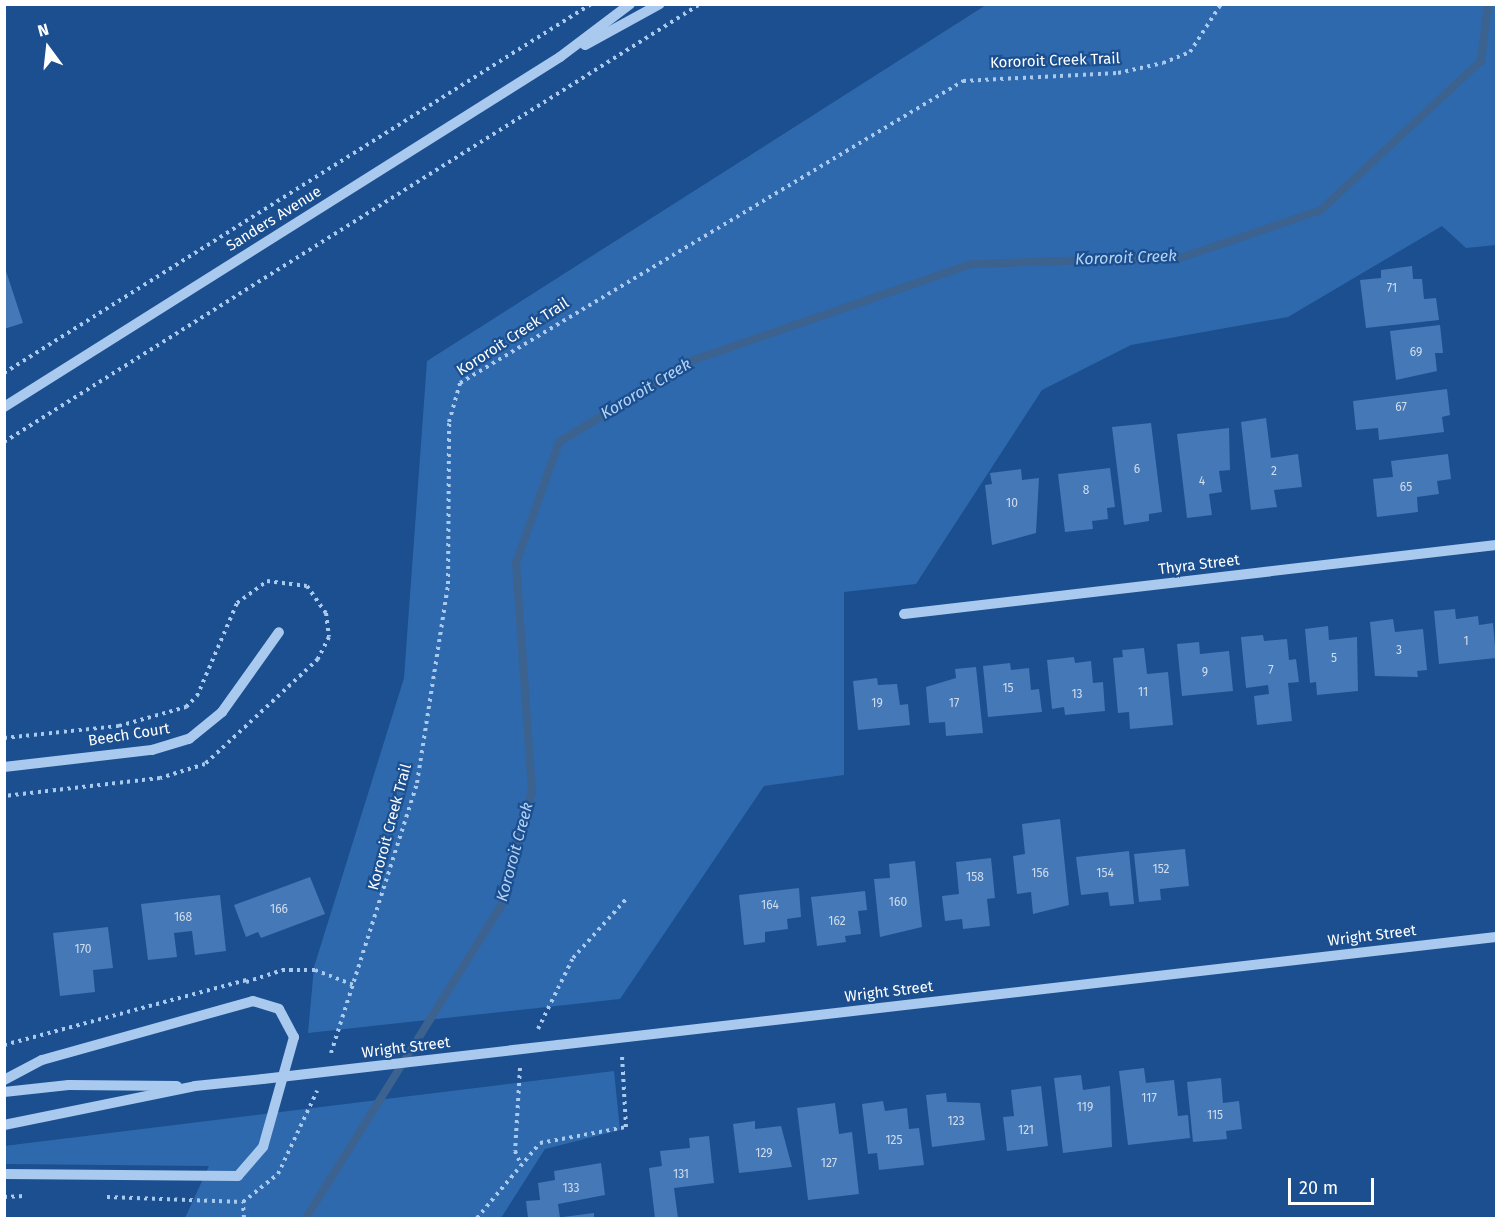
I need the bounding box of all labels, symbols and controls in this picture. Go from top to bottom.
north arrow [18,18,78,78]
text: N [36,20,51,41]
street label: Kororoit Creek Trail [990,50,1120,72]
street label: Sanders Avenue [223,183,325,255]
water label: Kororoit Creek [1075,247,1177,269]
house number: 71 [1387,282,1397,296]
street label: Kororoit Creek Trail [454,294,572,380]
house number: 69 [1410,346,1422,360]
water label: Kororoit Creek [597,355,695,423]
house number: 67 [1395,401,1407,415]
house number: 6 [1134,463,1140,477]
house number: 2 [1271,465,1277,479]
house number: 4 [1199,475,1205,489]
house number: 65 [1400,481,1412,495]
house number: 8 [1083,484,1089,498]
house number: 10 [1006,497,1018,511]
street label: Thyra Street [1157,551,1241,579]
house number: 1 [1463,635,1469,649]
house number: 3 [1396,644,1402,658]
house number: 5 [1331,652,1337,666]
house number: 7 [1268,664,1274,678]
house number: 9 [1202,666,1208,680]
house number: 15 [1002,682,1014,696]
house number: 11 [1138,686,1148,700]
house number: 13 [1071,688,1083,702]
house number: 19 [871,697,883,711]
house number: 17 [949,697,959,711]
street label: Beech Court [87,720,171,750]
street label: Kororoit Creek Trail [364,762,416,892]
water label: Kororoit Creek [493,800,537,904]
house number: 152 [1152,863,1170,877]
house number: 156 [1031,867,1049,881]
house number: 154 [1096,867,1114,881]
house number: 158 [966,871,984,885]
house number: 160 [889,896,907,910]
house number: 164 [761,899,779,913]
house number: 166 [270,903,288,917]
house number: 168 [174,911,192,925]
house number: 162 [828,915,846,929]
street label: Wright Street [1327,922,1417,950]
house number: 170 [74,943,92,957]
street label: Wright Street [844,978,934,1006]
street label: Wright Street [361,1034,451,1062]
house number: 117 [1141,1092,1157,1106]
house number: 119 [1077,1101,1093,1115]
house number: 115 [1207,1109,1223,1123]
house number: 123 [947,1115,965,1129]
house number: 121 [1018,1124,1034,1138]
house number: 125 [885,1134,903,1148]
house number: 129 [755,1147,773,1161]
house number: 127 [821,1157,837,1171]
scale bar [1291,1166,1376,1204]
house number: 131 [673,1168,689,1182]
text: 20 m [1299,1177,1338,1199]
house number: 133 [562,1182,580,1196]

